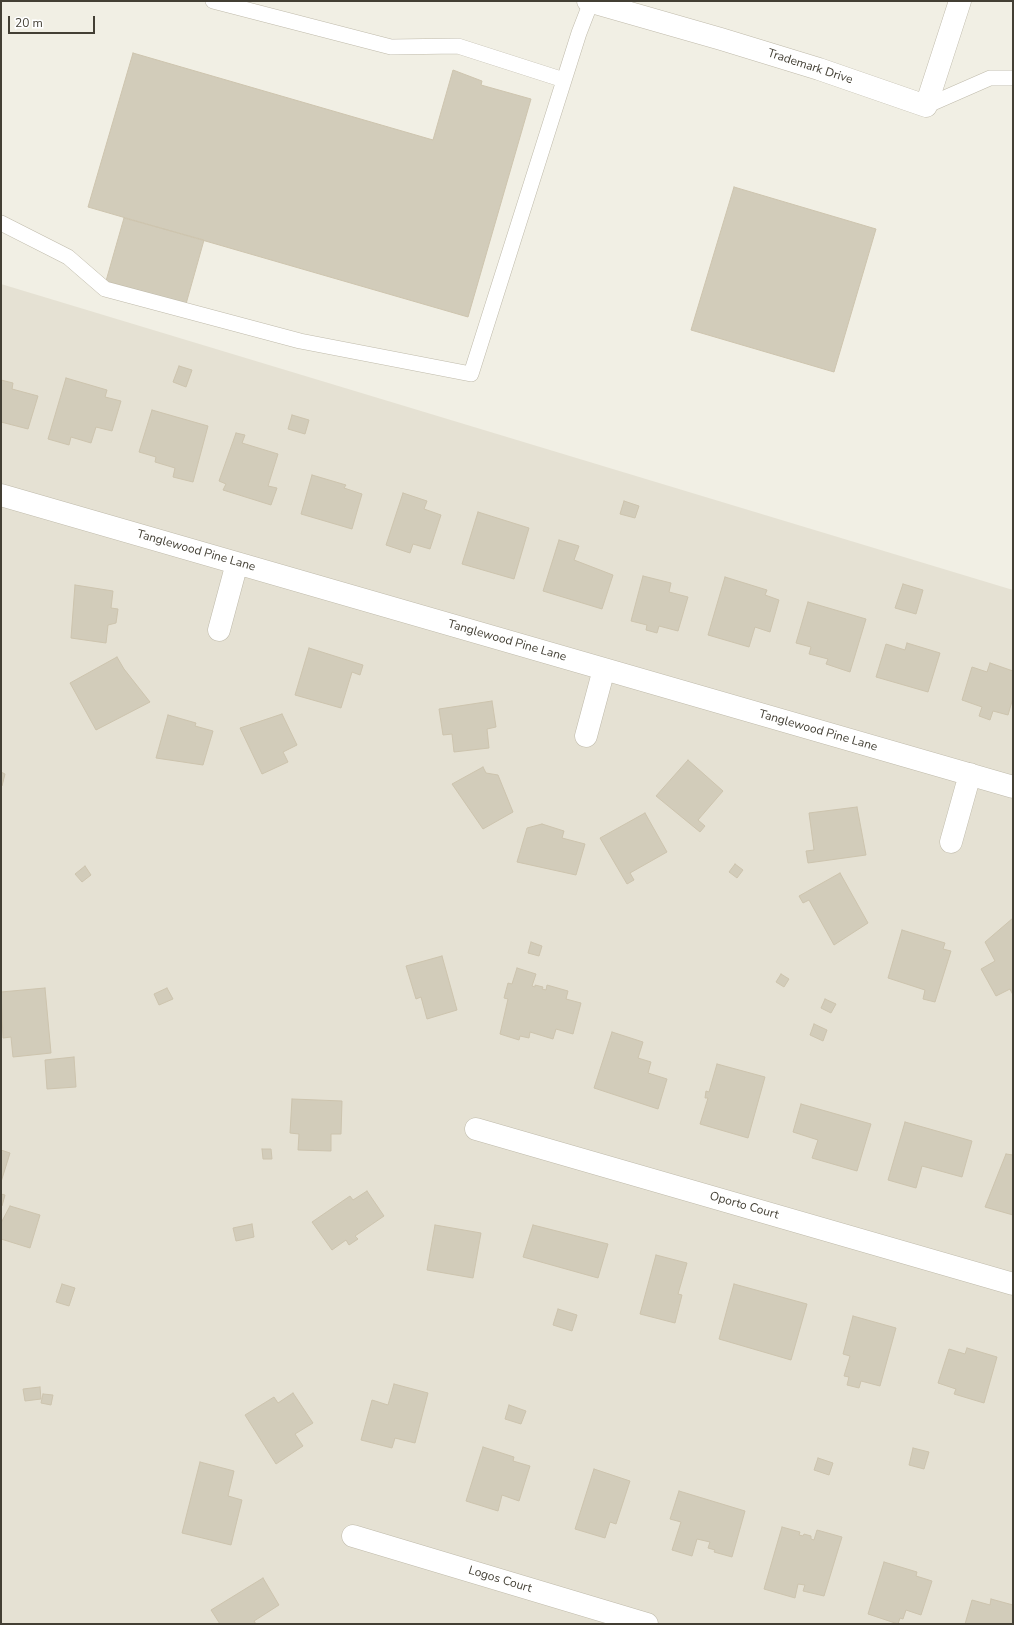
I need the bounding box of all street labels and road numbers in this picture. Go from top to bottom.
street label: Trademark Drive [766,46,854,88]
street label: Tanglewood Pine Lane [135,527,257,575]
street label: Tanglewood Pine Lane [446,617,568,665]
street label: Tanglewood Pine Lane [757,707,879,755]
street label: Oporto Court [708,1189,780,1223]
street label: Logos Court [467,1564,533,1596]

